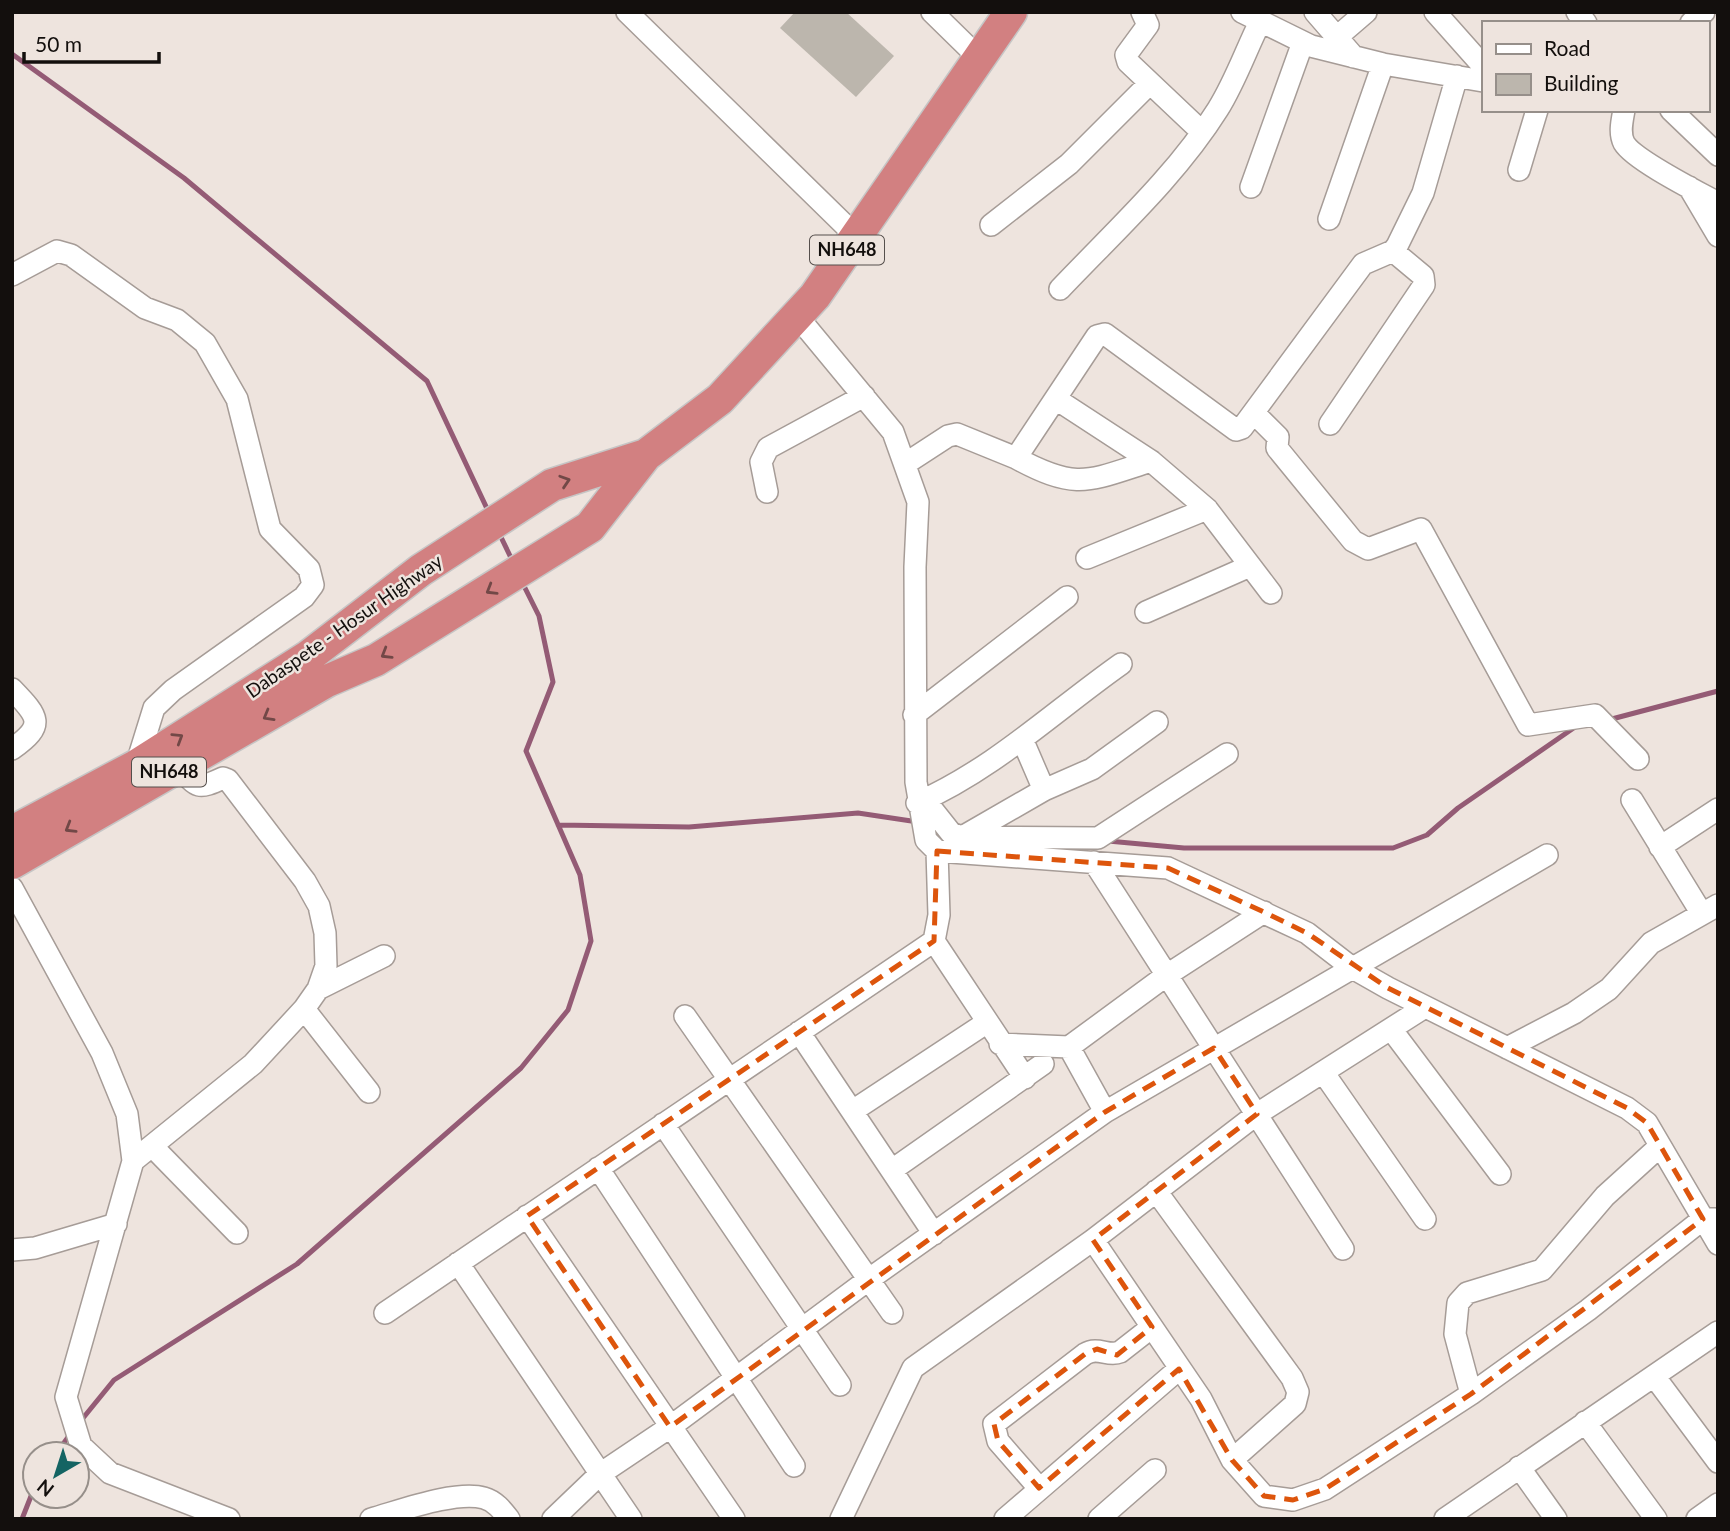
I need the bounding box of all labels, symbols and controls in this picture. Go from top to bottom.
scale bar [24,21,159,65]
legend [1482,21,1709,112]
text: 50 m [35,31,82,56]
text: Road [1544,35,1591,60]
text: Building [1544,70,1619,95]
road number: NH648 [810,236,884,264]
one-way arrow [558,475,571,489]
street label: Dabaspete - Hosur Highway [241,549,447,702]
one-way arrow [485,582,498,595]
one-way arrow [380,645,393,658]
one-way arrow [263,708,275,721]
one-way arrow [171,734,184,747]
road number: NH648 [132,758,206,786]
one-way arrow [64,819,77,832]
north arrow [21,1440,91,1510]
text: N [32,1475,58,1502]

